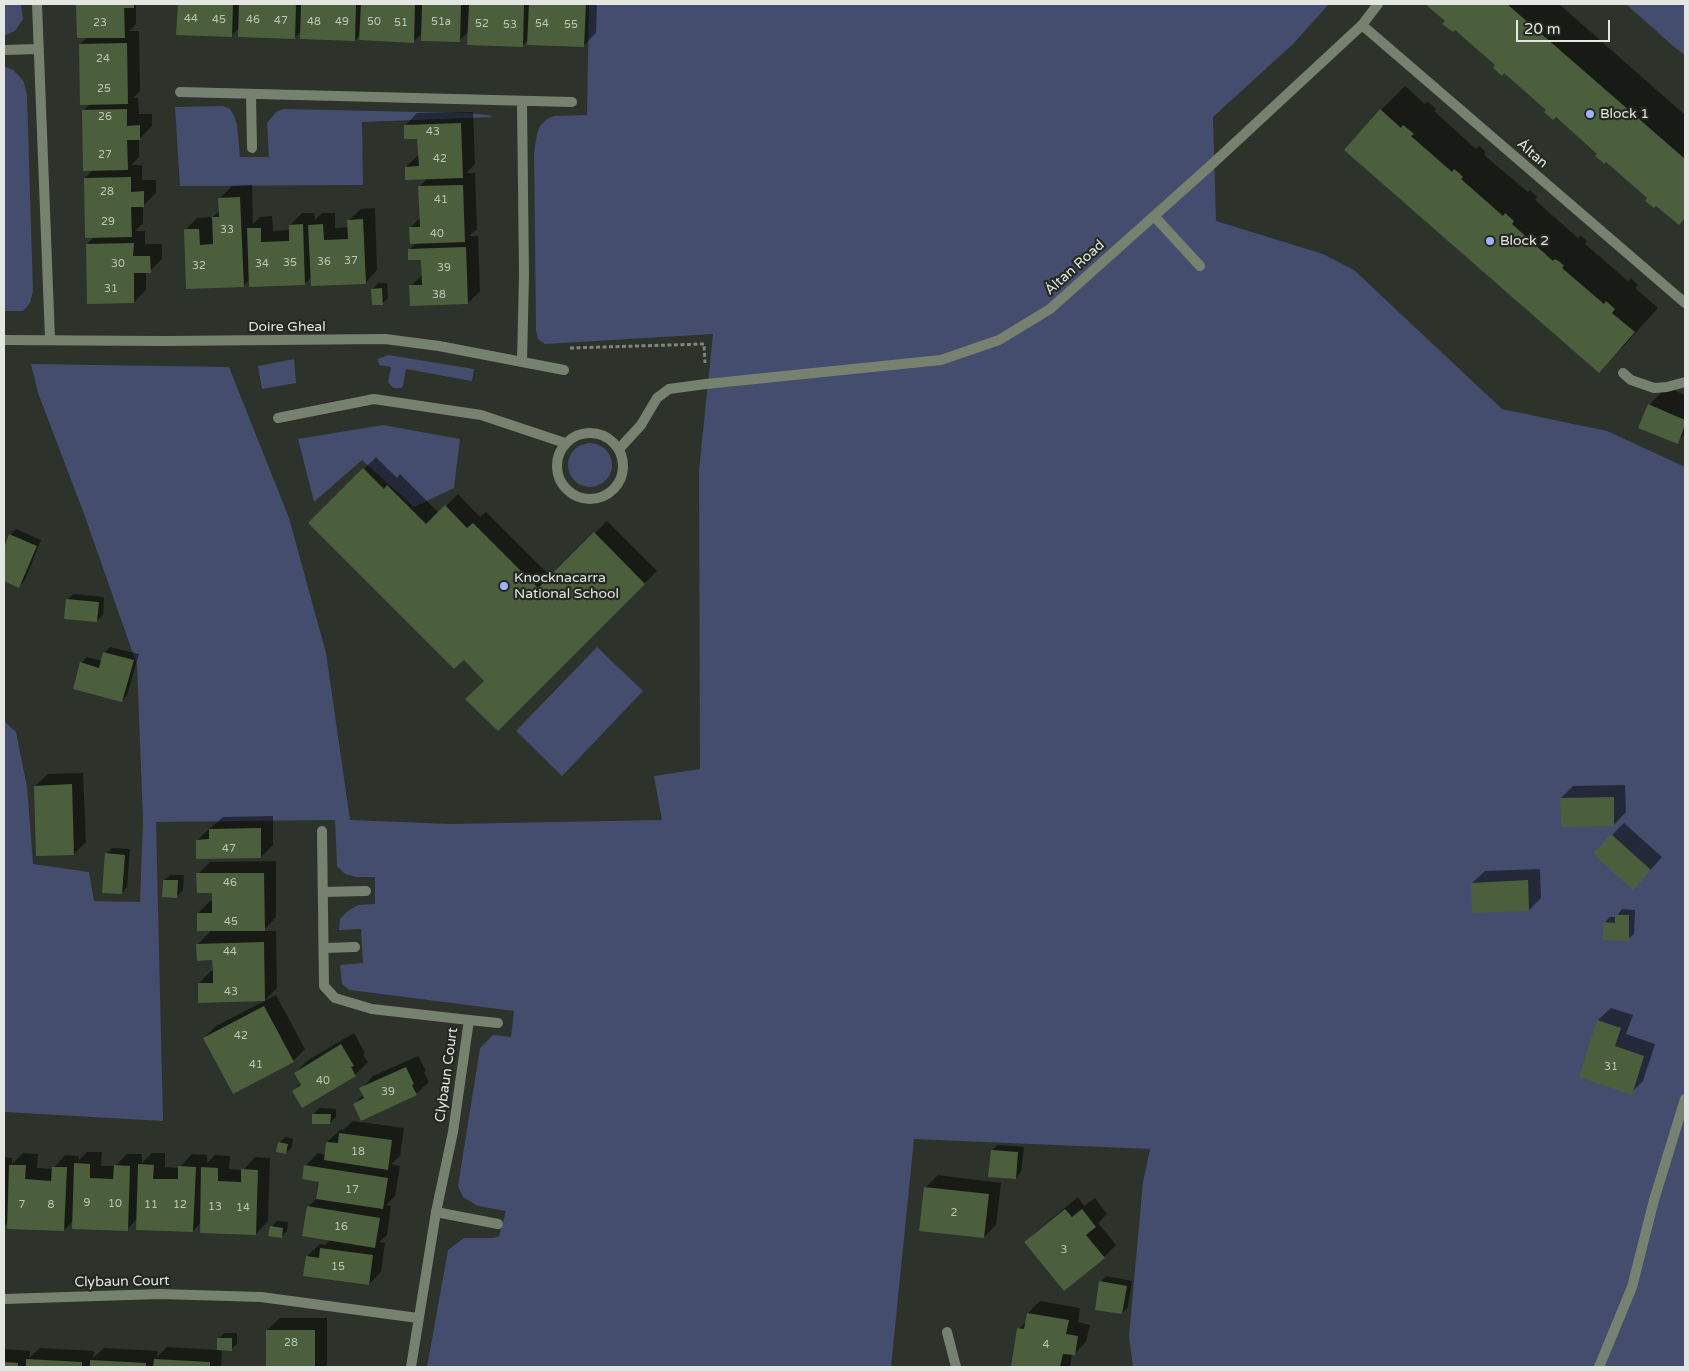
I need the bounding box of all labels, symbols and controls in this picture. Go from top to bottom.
scale bar [1519,10,1613,42]
house number: 44 [184,12,198,26]
house number: 45 [212,13,226,27]
house number: 46 [246,13,260,27]
house number: 47 [274,14,288,28]
house number: 48 [307,15,321,29]
house number: 49 [335,15,349,29]
house number: 50 [367,15,381,29]
house number: 51a [431,15,451,29]
house number: 23 [93,16,107,30]
house number: 51 [394,16,408,30]
house number: 52 [475,17,489,31]
house number: 54 [535,17,549,31]
house number: 53 [503,18,517,32]
house number: 55 [564,18,578,32]
text: 20 m [1524,20,1561,38]
house number: 24 [96,52,110,66]
house number: 25 [97,82,111,96]
place label: Block 1 [1600,106,1649,122]
marker: Block 1 [1584,108,1596,120]
house number: 26 [98,110,112,124]
house number: 43 [426,125,440,139]
street label: Áltan [1513,136,1551,172]
house number: 27 [98,148,112,162]
house number: 42 [433,152,447,166]
house number: 28 [100,185,114,199]
house number: 41 [434,193,448,207]
house number: 29 [101,215,115,229]
house number: 33 [220,223,234,237]
house number: 40 [430,227,444,241]
place label: Block 2 [1500,233,1549,249]
marker: Block 2 [1484,235,1496,247]
street label: Áltan Road [1042,237,1108,299]
house number: 37 [344,254,358,268]
house number: 36 [317,255,331,269]
house number: 35 [283,256,297,270]
house number: 30 [111,257,125,271]
house number: 34 [255,257,269,271]
house number: 32 [192,259,206,273]
house number: 39 [437,261,451,275]
house number: 31 [104,282,118,296]
house number: 38 [432,288,446,302]
street label: Doire Gheal [248,319,326,335]
place label: Knocknacarra National School [514,570,619,602]
marker: Knocknacarra National School [498,580,510,592]
house number: 47 [222,842,236,856]
house number: 46 [223,876,237,890]
house number: 45 [224,915,238,929]
house number: 44 [223,945,237,959]
house number: 43 [224,985,238,999]
street label: Clybaun Court [432,1027,462,1123]
house number: 42 [234,1029,248,1043]
house number: 41 [249,1058,263,1072]
house number: 31 [1604,1060,1618,1074]
house number: 40 [316,1074,330,1088]
house number: 39 [381,1085,395,1099]
house number: 18 [351,1145,365,1159]
house number: 17 [345,1183,359,1197]
house number: 9 [84,1196,90,1210]
house number: 10 [108,1197,122,1211]
house number: 7 [19,1198,25,1212]
house number: 8 [48,1198,54,1212]
house number: 11 [144,1198,158,1212]
house number: 12 [173,1198,187,1212]
house number: 13 [208,1200,222,1214]
house number: 14 [236,1201,250,1215]
house number: 2 [951,1206,957,1220]
house number: 16 [334,1220,348,1234]
house number: 3 [1061,1243,1067,1257]
house number: 15 [331,1260,345,1274]
street label: Clybaun Court [74,1273,170,1291]
house number: 28 [284,1336,298,1350]
house number: 4 [1043,1338,1049,1352]

